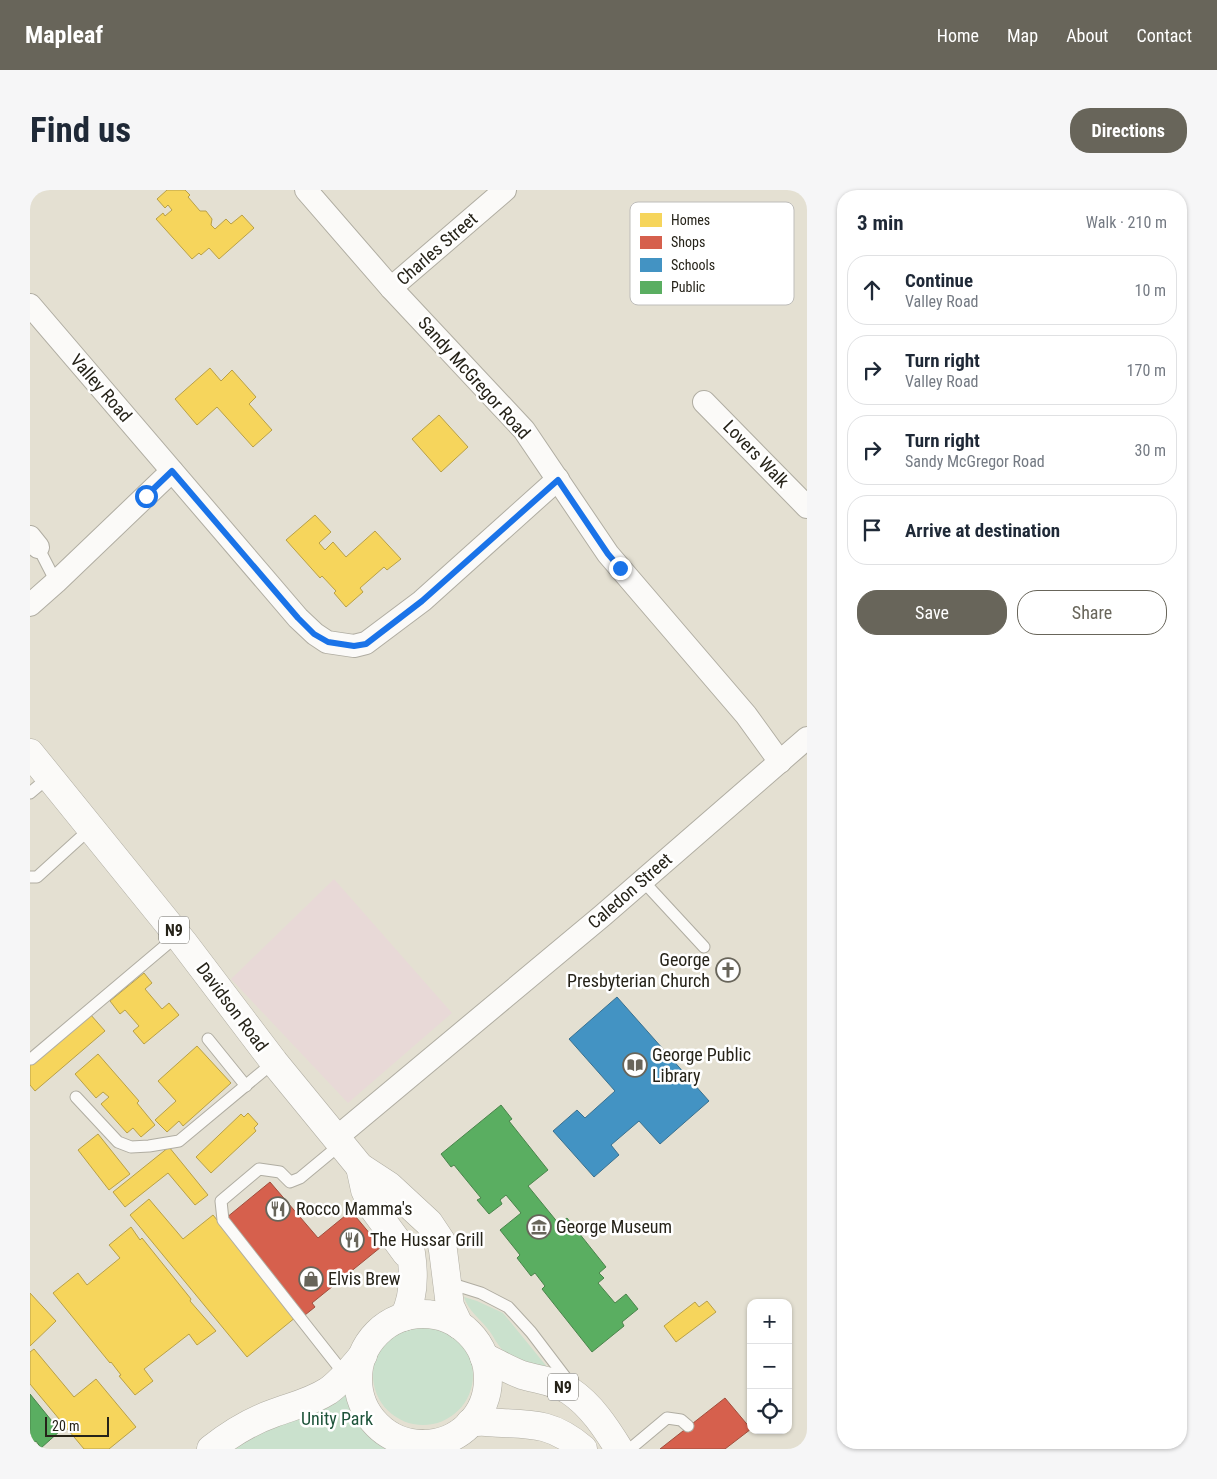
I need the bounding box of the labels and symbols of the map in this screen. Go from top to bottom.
legend [630,202,794,305]
street label: Charles Street [392,208,481,289]
text: Homes [671,212,710,228]
text: Shops [671,234,705,250]
text: Schools [671,257,715,273]
text: Public [671,279,705,295]
street label: Sandy McGregor Road [414,312,535,443]
street label: Valley Road [66,350,136,426]
street label: Lovers Walk [719,416,794,492]
route start [135,485,158,508]
route end [609,557,632,580]
street label: Caledon Street [583,848,676,933]
road number: N9 [159,916,189,944]
place label: George Presbyterian Church [567,949,710,991]
church icon: George Presbyterian Church [715,957,741,983]
street label: Davidson Road [192,958,273,1055]
place label: George Public Library [652,1044,751,1086]
library icon: George Public Library [622,1052,648,1078]
restaurant icon: Rocco Mamma's [265,1196,291,1222]
place label: Rocco Mamma's [296,1198,412,1219]
museum icon: George Museum [526,1214,552,1240]
place label: George Museum [556,1216,672,1237]
restaurant icon: The Hussar Grill [339,1227,365,1253]
place label: The Hussar Grill [370,1229,484,1250]
shop icon: Elvis Brew [298,1266,324,1292]
place label: Elvis Brew [328,1268,401,1289]
road number: N9 [548,1374,578,1400]
park label: Unity Park [301,1408,373,1429]
scale bar [45,1414,109,1437]

